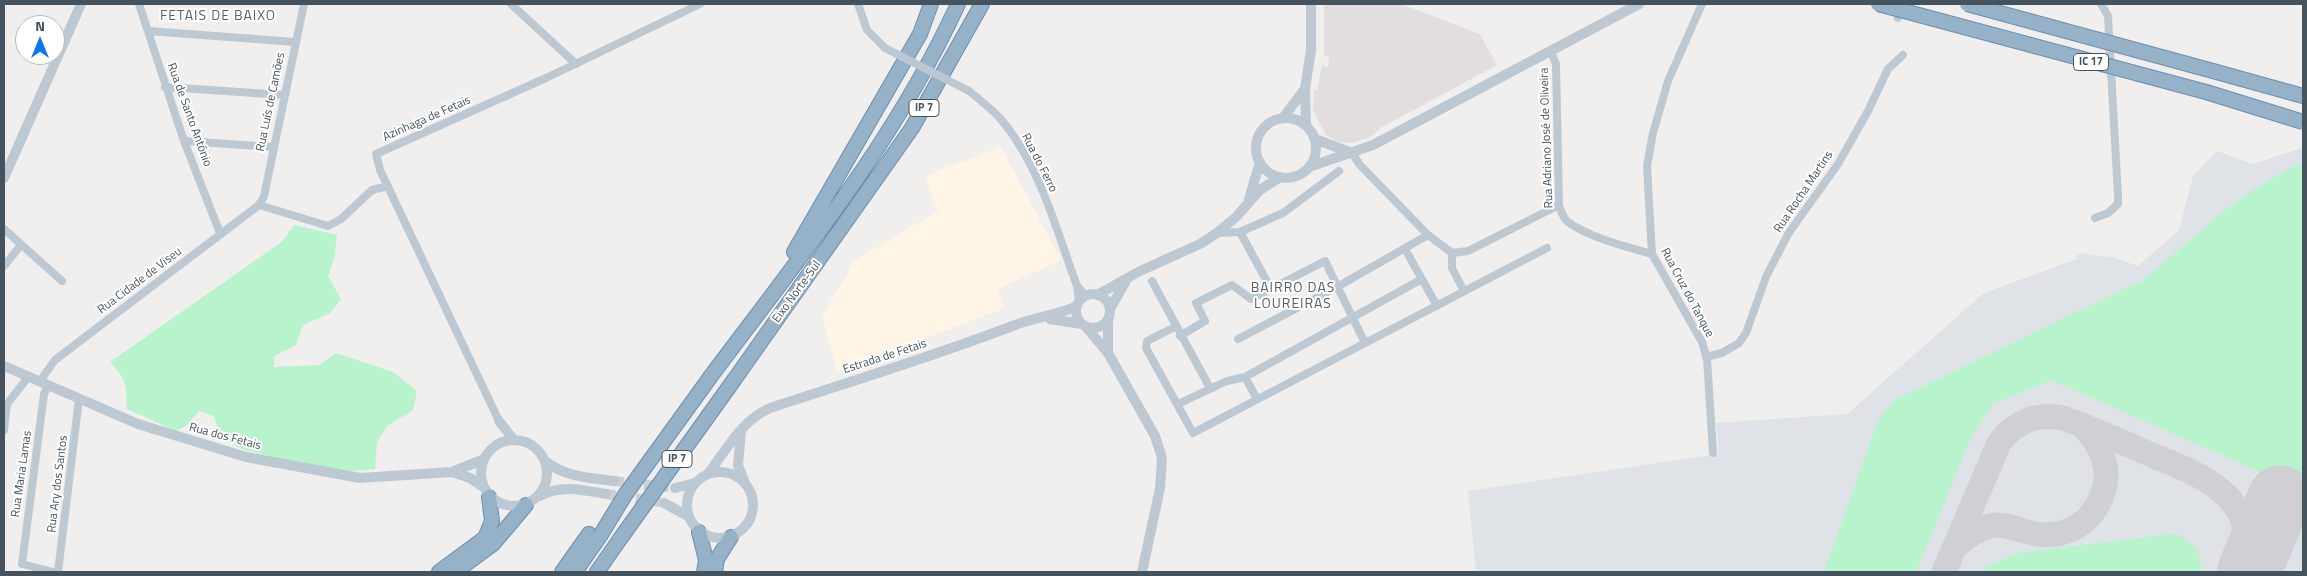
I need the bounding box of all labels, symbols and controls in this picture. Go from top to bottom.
district label: FETAIS DE BAIXO [158,9,278,25]
north arrow [15,15,65,65]
text: N [35,15,45,36]
street label: Rua Luís de Camões [253,51,289,153]
road number: IC 17 [2074,54,2108,70]
street label: Rua de Santo António [164,61,214,169]
street label: Rua Adriano José de Oliveira [1537,67,1557,209]
street label: Azinhaga de Fetais [381,93,473,145]
road number: IP 7 [909,100,939,116]
street label: Rua do Ferro [1018,131,1060,195]
street label: Rua Rocha Martins [1771,148,1837,236]
street label: Rua Cidade de Viseu [95,245,185,317]
street label: Rua Cruz do Tanque [1657,246,1717,340]
street label: Eixo Norte-Sul [770,258,824,326]
district label: BAIRRO DAS LOUREIRAS [1249,281,1337,314]
street label: Estrada de Fetais [841,337,929,377]
street label: Rua dos Fetais [187,420,263,454]
street label: Rua Maria Lamas [9,430,35,518]
street label: Rua Ary dos Santos [45,434,71,534]
road number: IP 7 [662,450,692,468]

